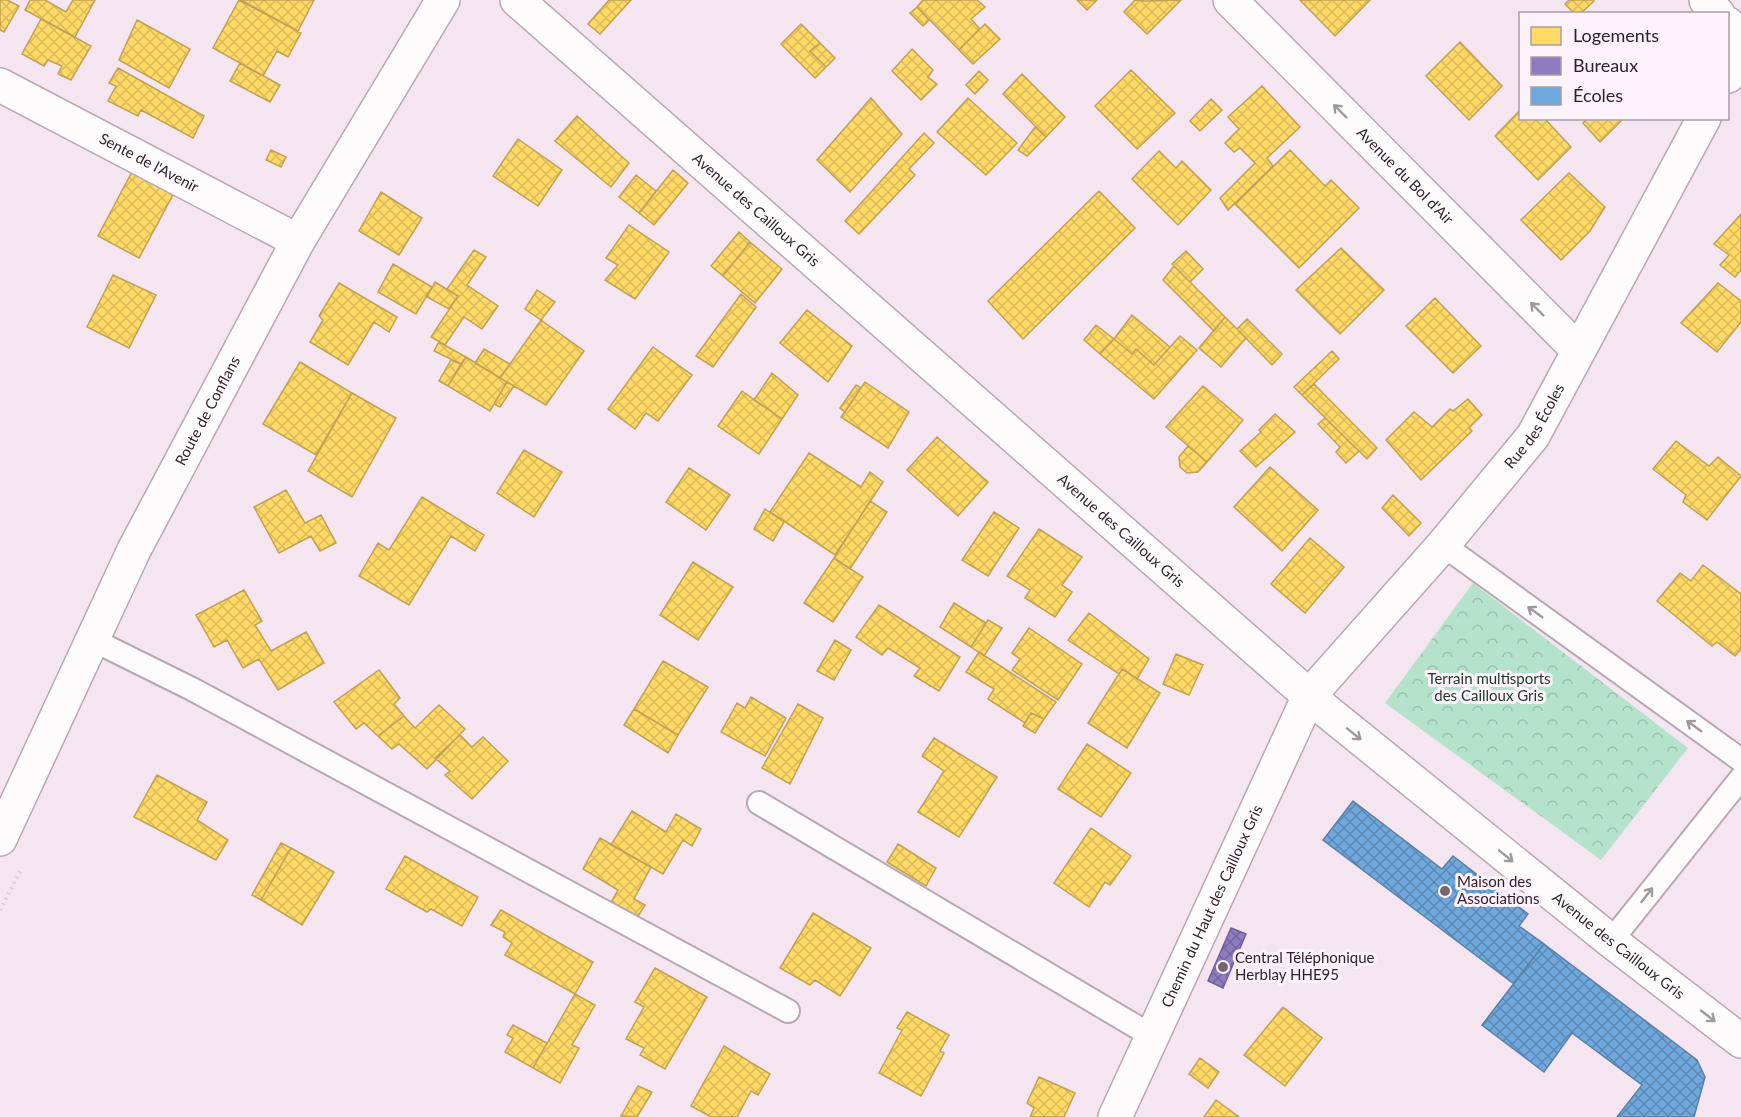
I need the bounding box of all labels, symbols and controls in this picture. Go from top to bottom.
legend [1519,12,1729,120]
text: Logements [1573,24,1659,46]
text: Bureaux [1573,54,1638,76]
text: Écoles [1573,84,1623,106]
one-way arrow [1333,103,1348,118]
street label: Avenue du Bol d'Air [1354,123,1458,228]
street label: Sente de l'Avenir [96,129,203,196]
street label: Avenue des Cailloux Gris [689,149,824,270]
one-way arrow [1529,301,1544,316]
street label: Route de Conflans [171,353,243,468]
street label: Rue des Écoles [1500,380,1568,472]
street label: Avenue des Cailloux Gris [1054,469,1189,590]
one-way arrow [1528,606,1544,618]
park label: Terrain multisports des Cailloux Gris [1427,669,1551,704]
one-way arrow [1686,720,1702,732]
one-way arrow [1346,727,1362,740]
street label: Chemin du Haut des Cailloux Gris [1157,802,1266,1010]
one-way arrow [1498,850,1514,863]
place label: Maison des Associations [1457,872,1539,907]
marker: Maison des Associations [1438,884,1452,898]
street label: Avenue des Cailloux Gris [1549,887,1689,1002]
one-way arrow [1641,888,1654,904]
place label: Central Téléphonique Herblay HHE95 [1235,948,1375,983]
marker: Central Téléphonique Herblay HHE95 [1216,960,1230,974]
one-way arrow [1700,1010,1716,1022]

